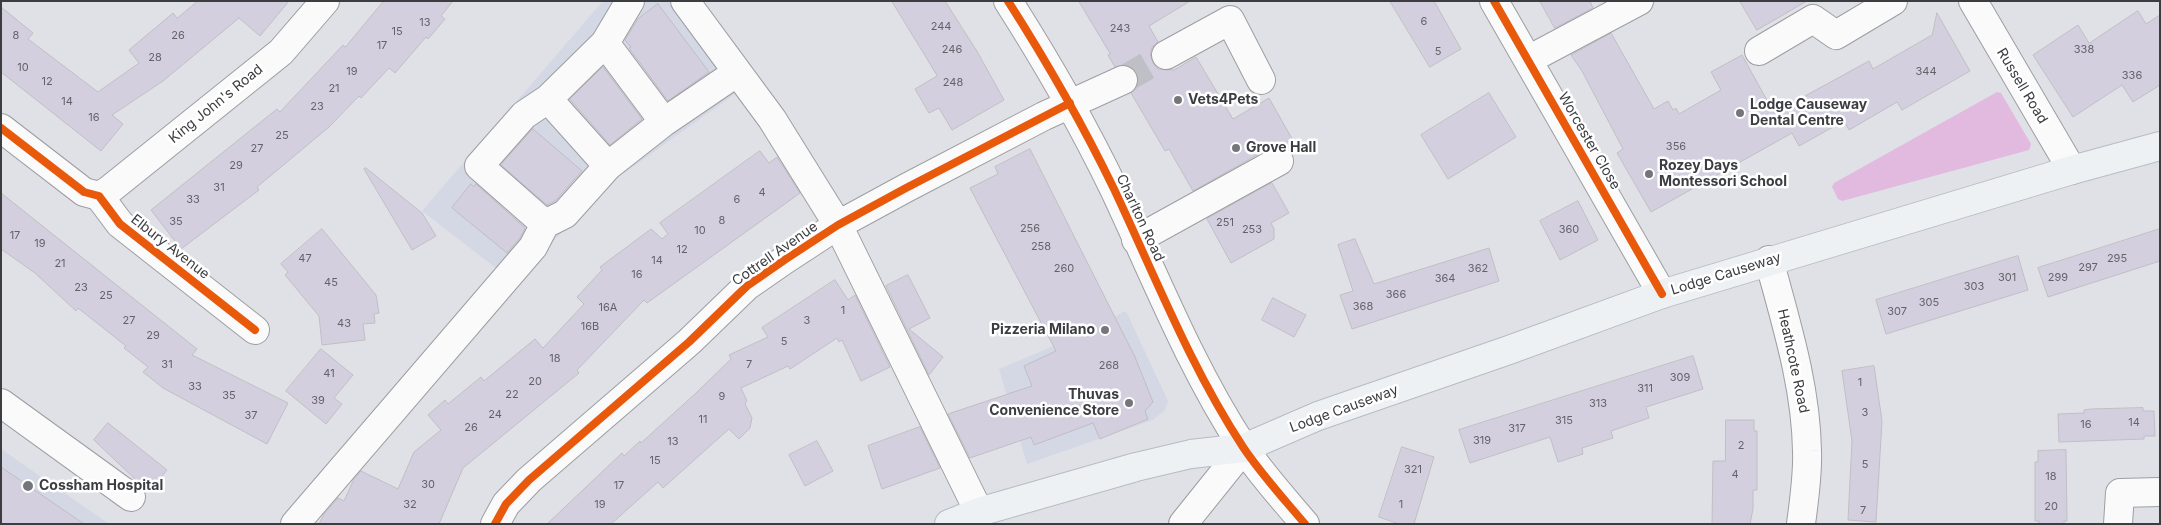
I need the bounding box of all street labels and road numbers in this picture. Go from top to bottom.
street label: Russell Road [1993,45,2051,127]
street label: King John's Road [166,61,266,147]
street label: Worcester Close [1554,89,1624,193]
street label: Charlton Road [1112,172,1168,264]
street label: Elbury Avenue [127,211,213,283]
street label: Cottrell Avenue [729,218,821,290]
street label: Lodge Causeway [1669,249,1783,299]
street label: Heathcote Road [1774,307,1812,415]
street label: Lodge Causeway [1287,382,1401,436]

